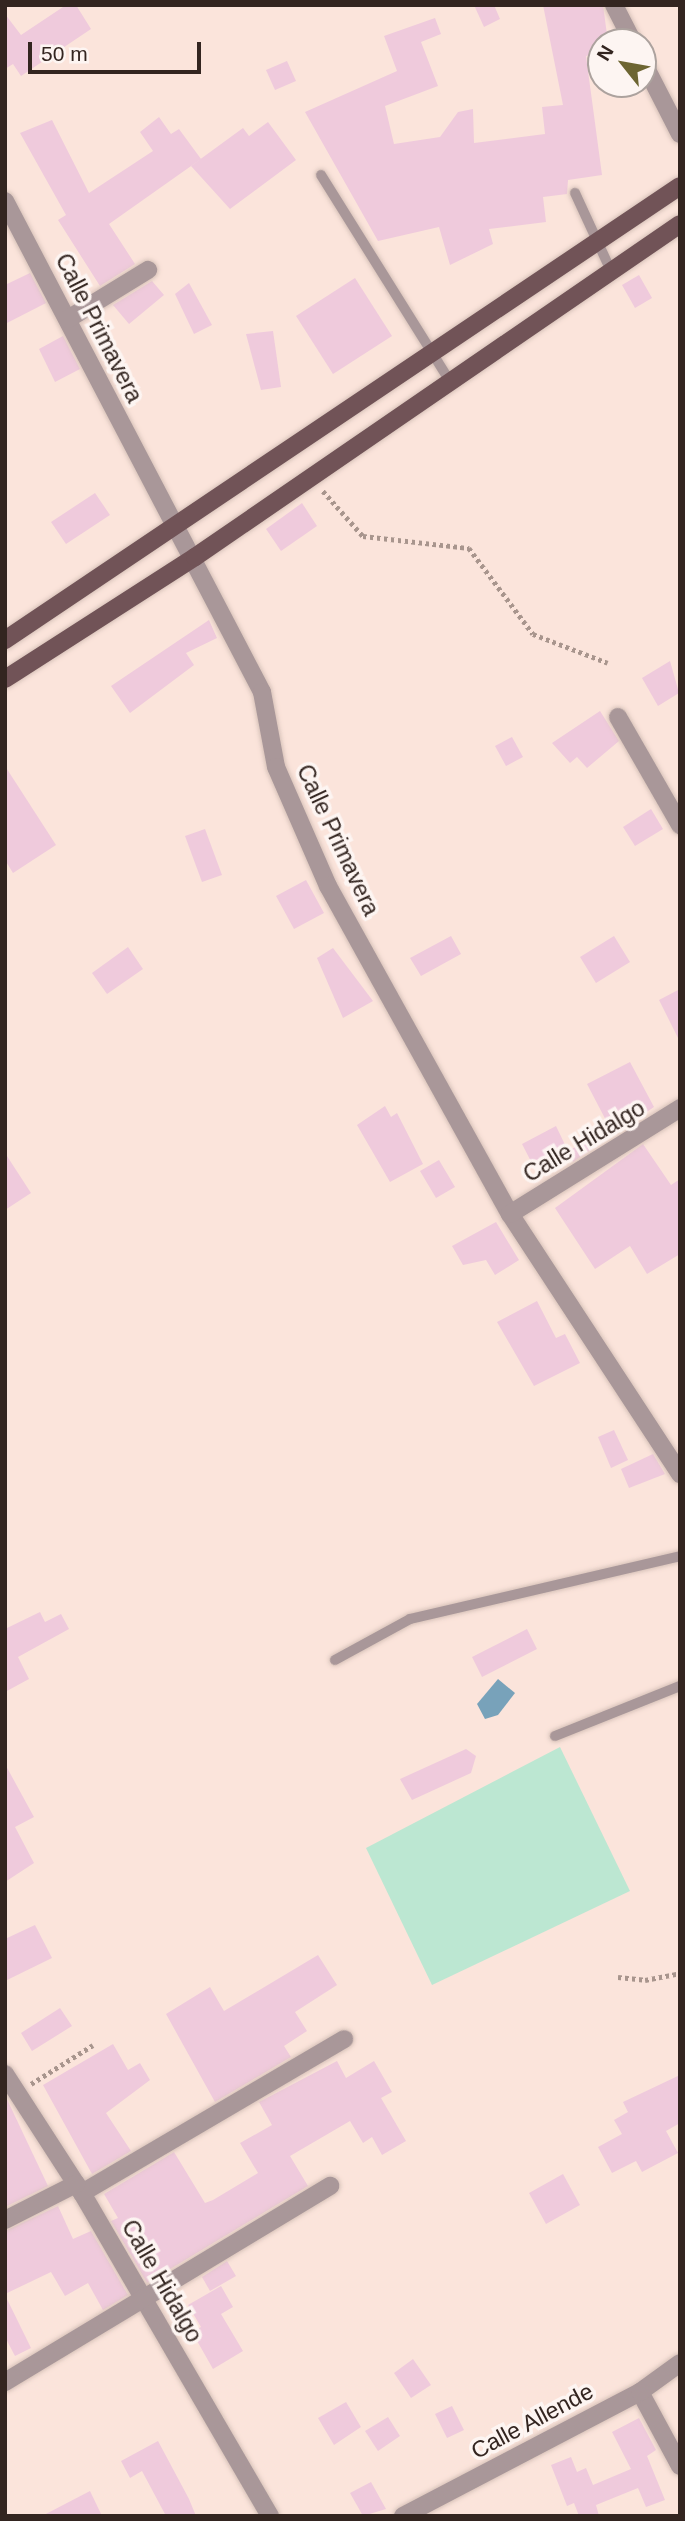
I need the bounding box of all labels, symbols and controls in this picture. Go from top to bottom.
scale bar [32,28,205,72]
north arrow [587,28,657,98]
text: 50 m [41,42,88,65]
text: N [593,42,618,64]
street label: Calle Primavera [50,249,148,407]
street label: Calle Primavera [291,760,385,920]
street label: Calle Hidalgo [518,1094,650,1188]
street label: Calle Hidalgo [116,2215,208,2347]
street label: Calle Allende [466,2377,598,2465]

